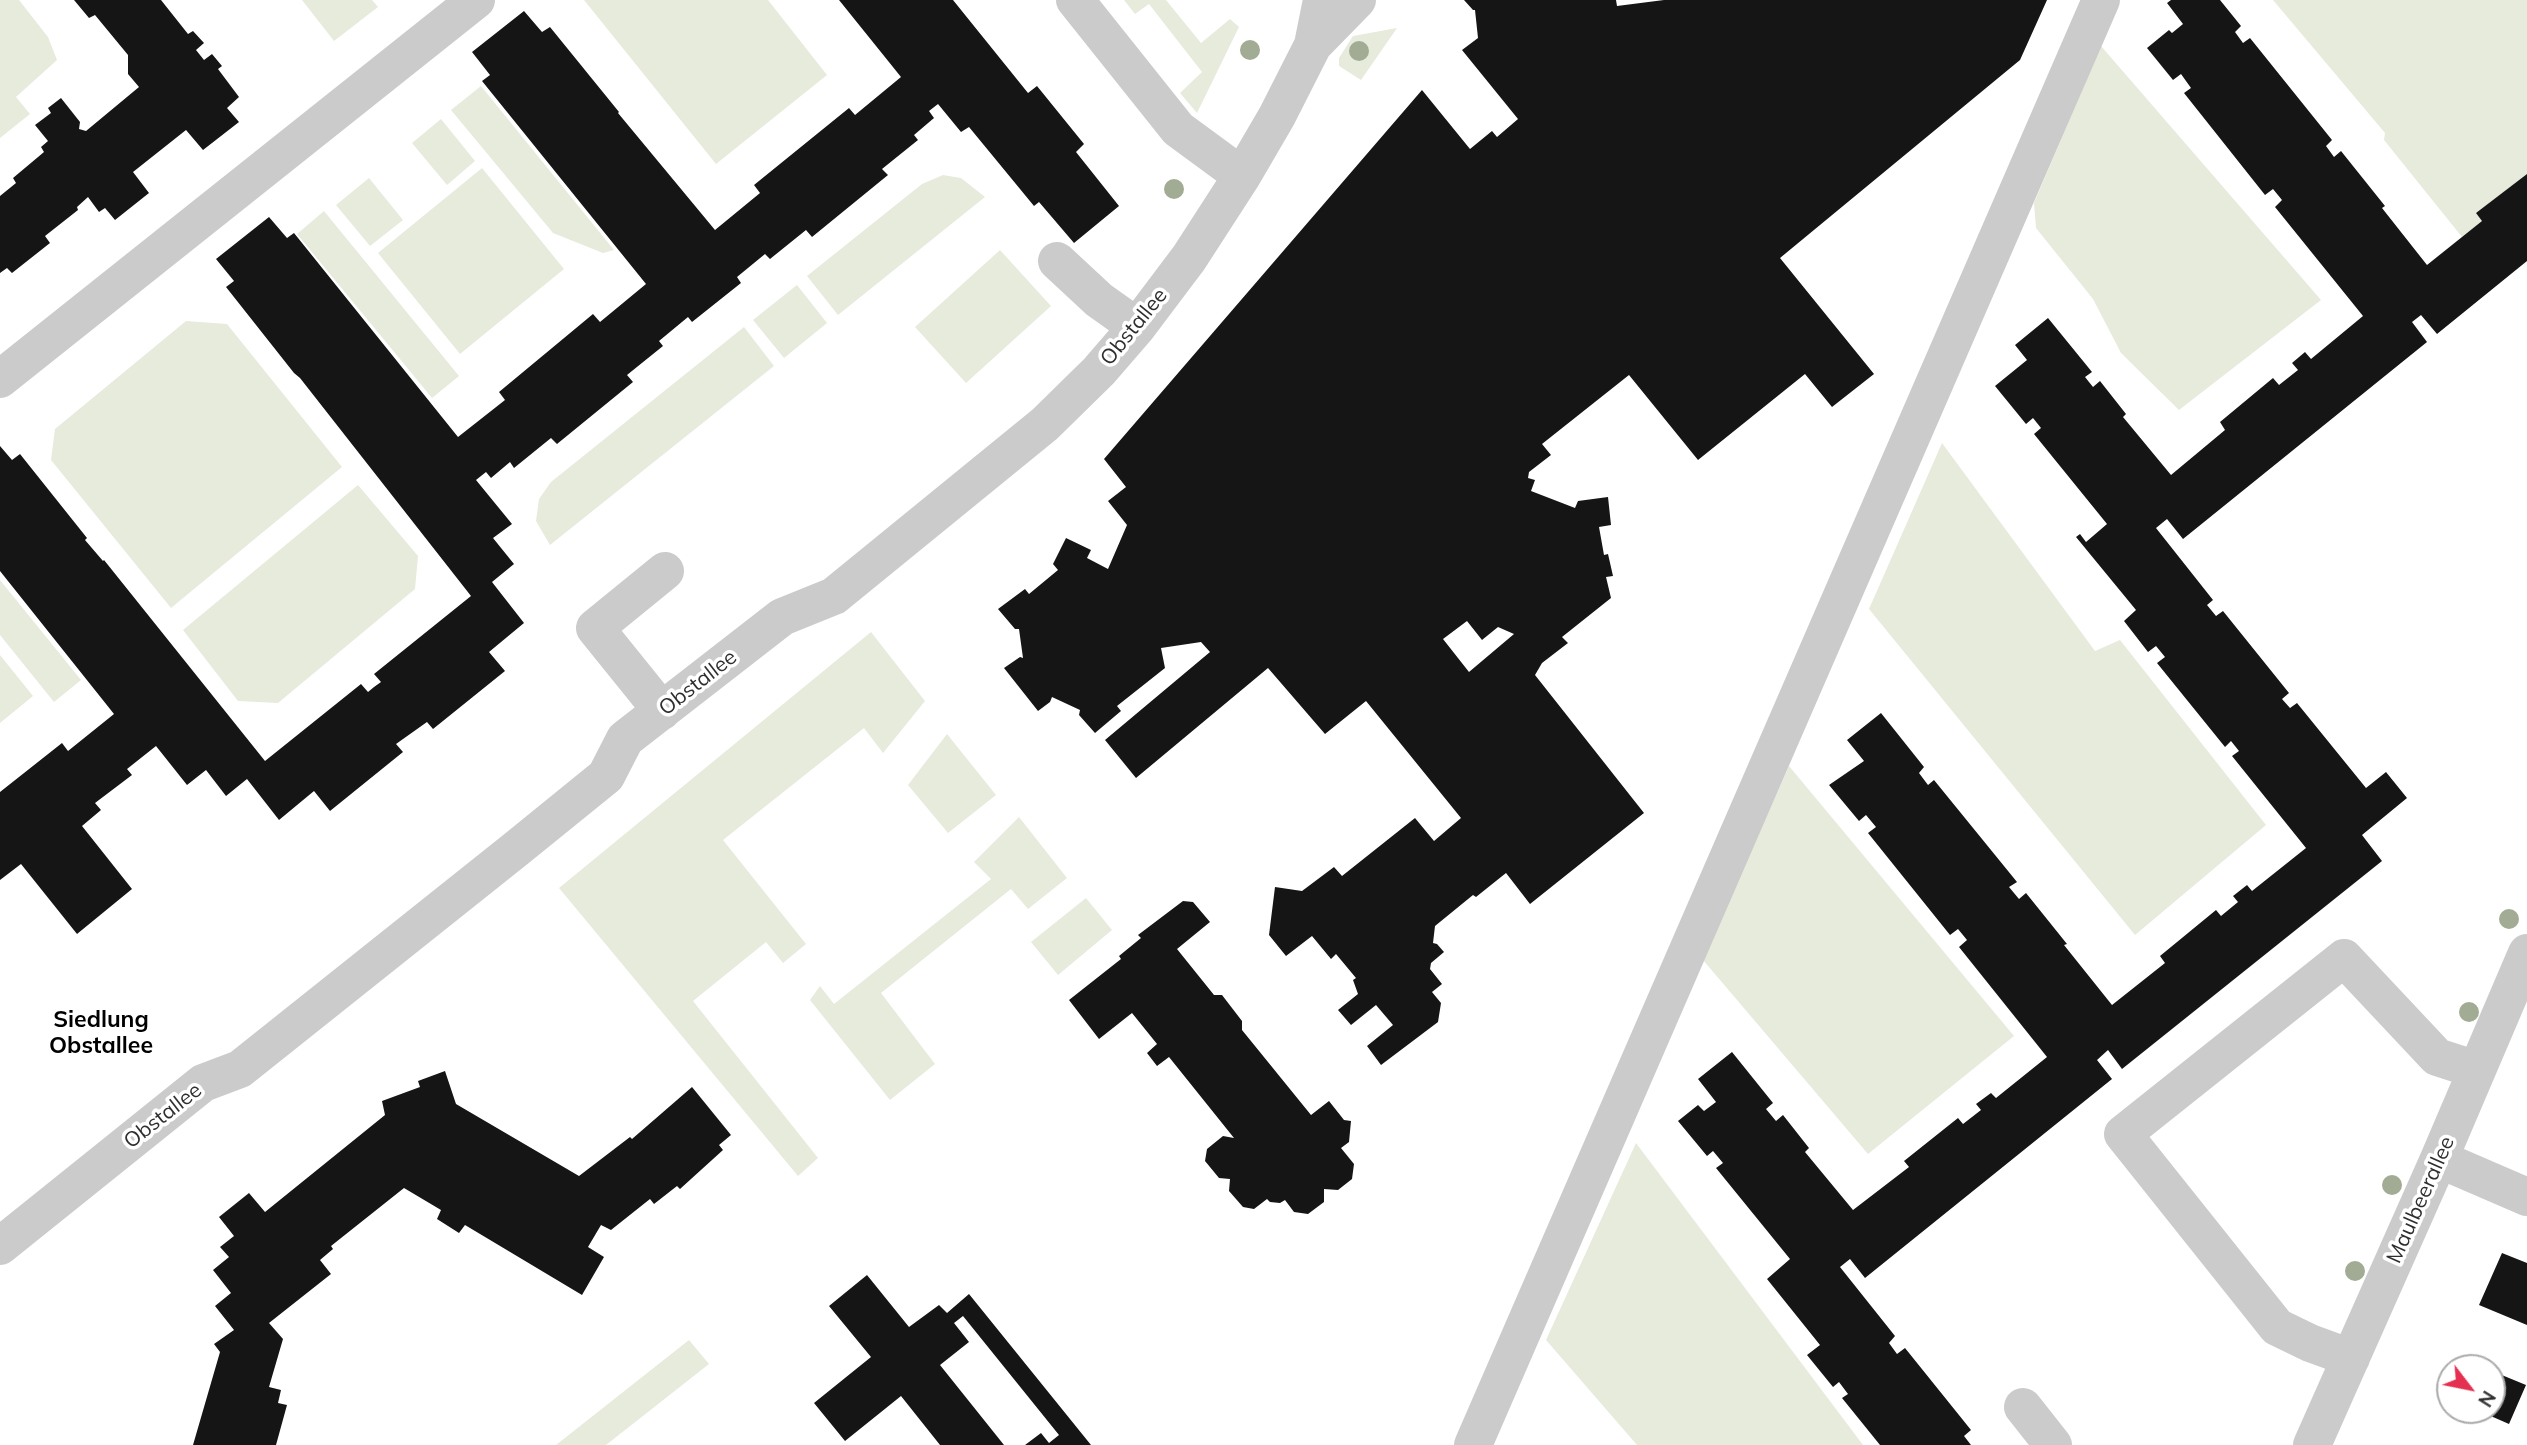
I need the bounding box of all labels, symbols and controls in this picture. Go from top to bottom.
street label: Obstallee [1095,283,1173,371]
street label: Obstallee [654,645,742,721]
district label: Siedlung Obstallee [49,1006,153,1060]
street label: Obstallee [119,1078,207,1154]
street label: Maulbeerallee [2382,1133,2460,1267]
north arrow [2436,1354,2506,1424]
text: N [2473,1387,2501,1412]

